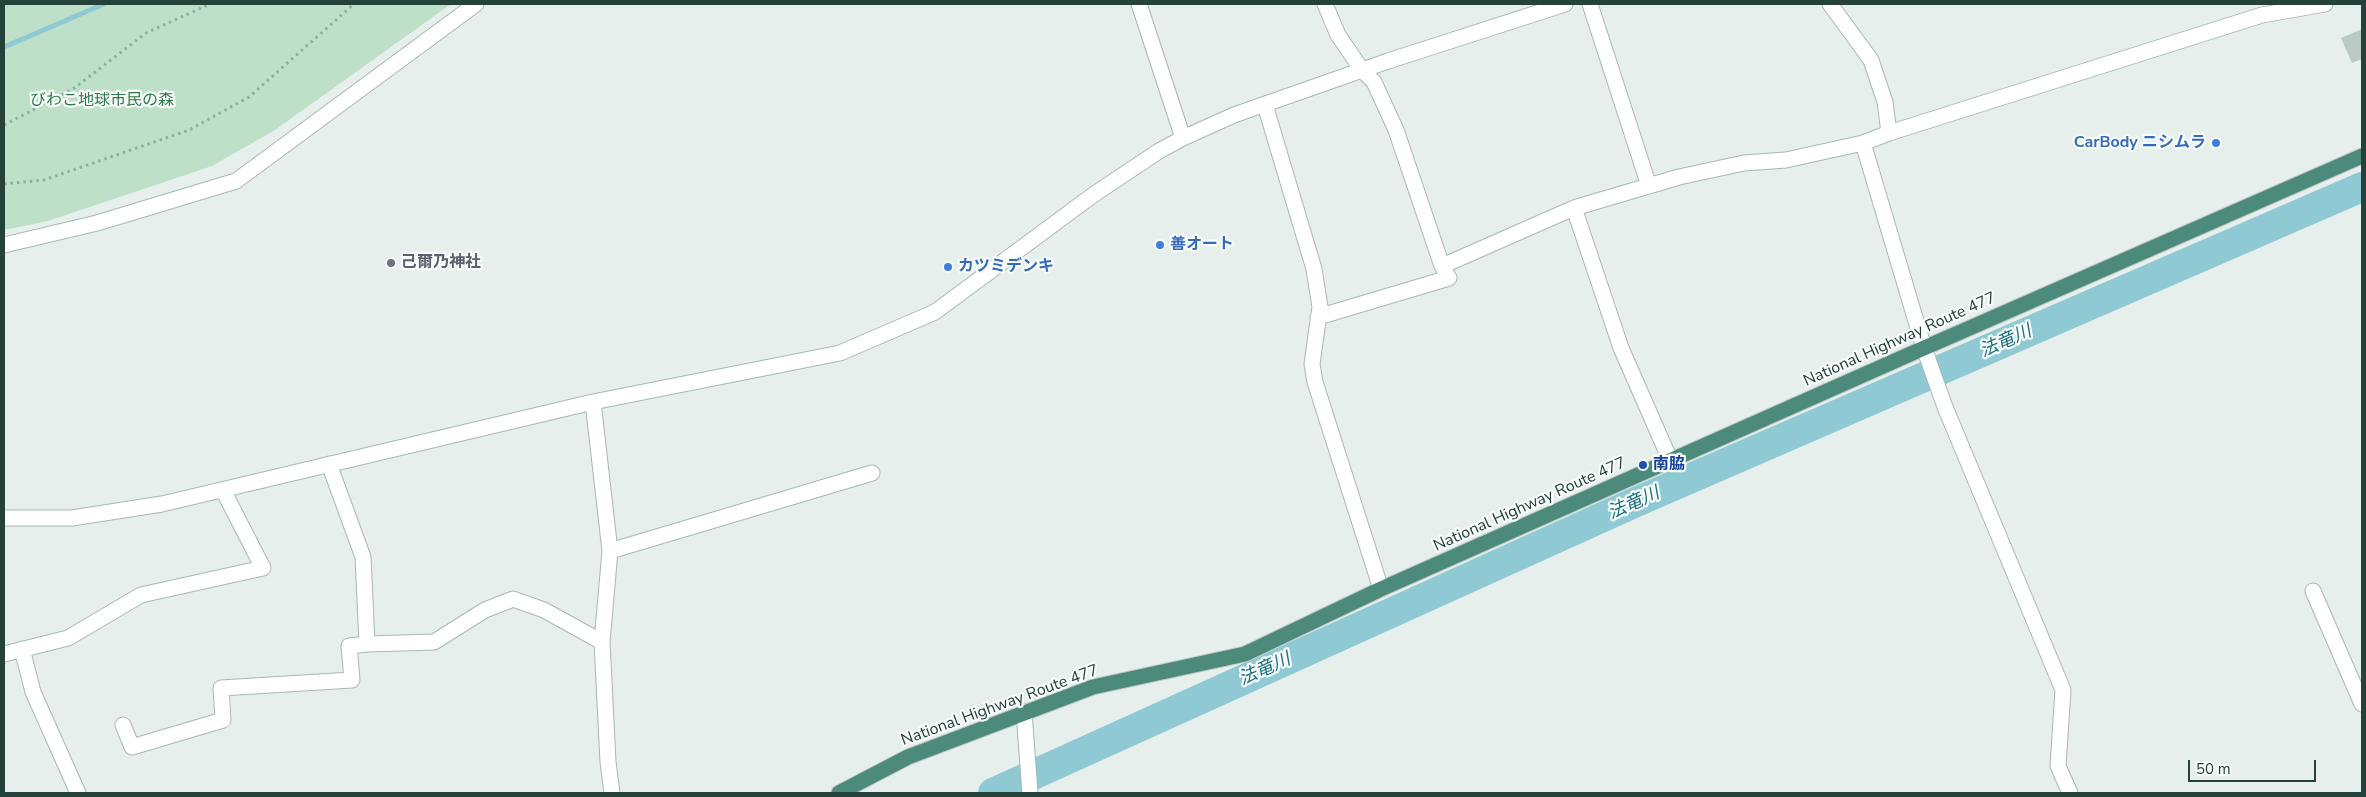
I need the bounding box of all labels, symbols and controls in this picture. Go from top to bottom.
park label: びわこ地球市民の森 [30,91,174,111]
place label: CarBody ニシムラ [2074,133,2206,153]
marker: CarBody ニシムラ [2210,137,2222,149]
place label: 善オート [1170,235,1234,255]
marker: 善オート [1154,239,1166,251]
place label: 己爾乃神社 [401,253,481,273]
marker: 己爾乃神社 [385,257,397,269]
place label: カツミデンキ [958,257,1054,277]
marker: カツミデンキ [942,261,954,273]
street label: National Highway Route 477 [1801,289,1999,391]
water label: 法竜川 [1977,321,2035,363]
street label: National Highway Route 477 [1431,454,1629,556]
place label: 南脇 [1653,455,1685,475]
marker: 南脇 [1637,459,1649,471]
water label: 法竜川 [1605,483,1663,525]
water label: 法竜川 [1236,649,1294,691]
street label: National Highway Route 477 [899,661,1101,751]
scale bar [2191,750,2318,782]
text: 50 m [2196,759,2231,779]

